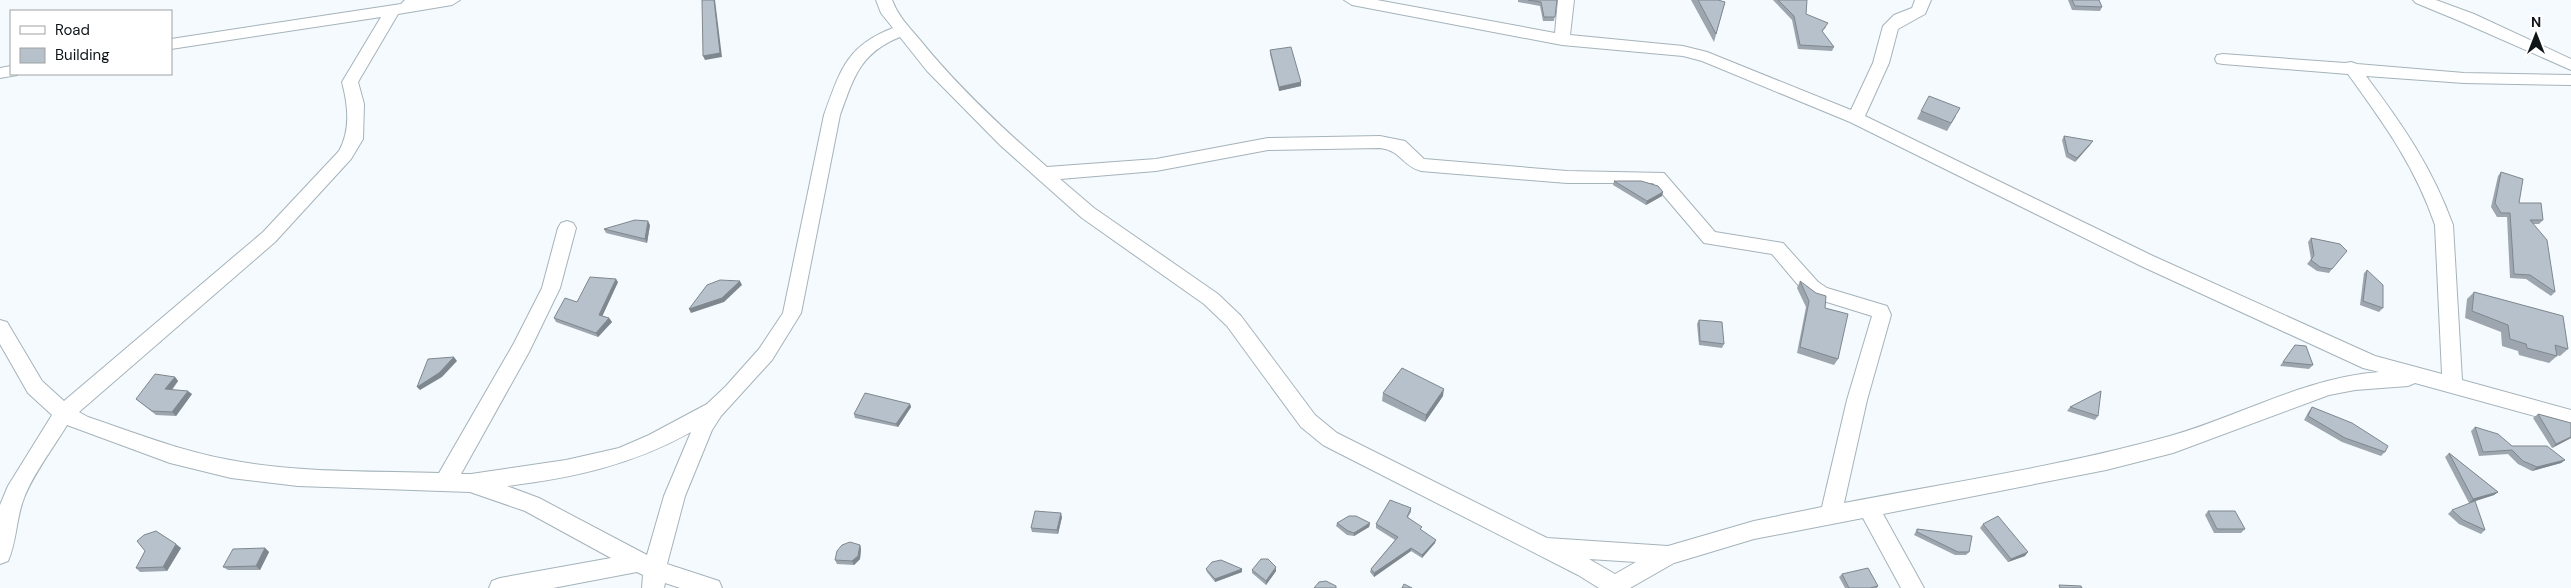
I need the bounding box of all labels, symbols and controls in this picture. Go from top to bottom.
legend [10,10,172,75]
north arrow [2511,10,2561,60]
text: N [2531,13,2541,31]
text: Road [55,20,90,40]
text: Building [55,45,110,65]

